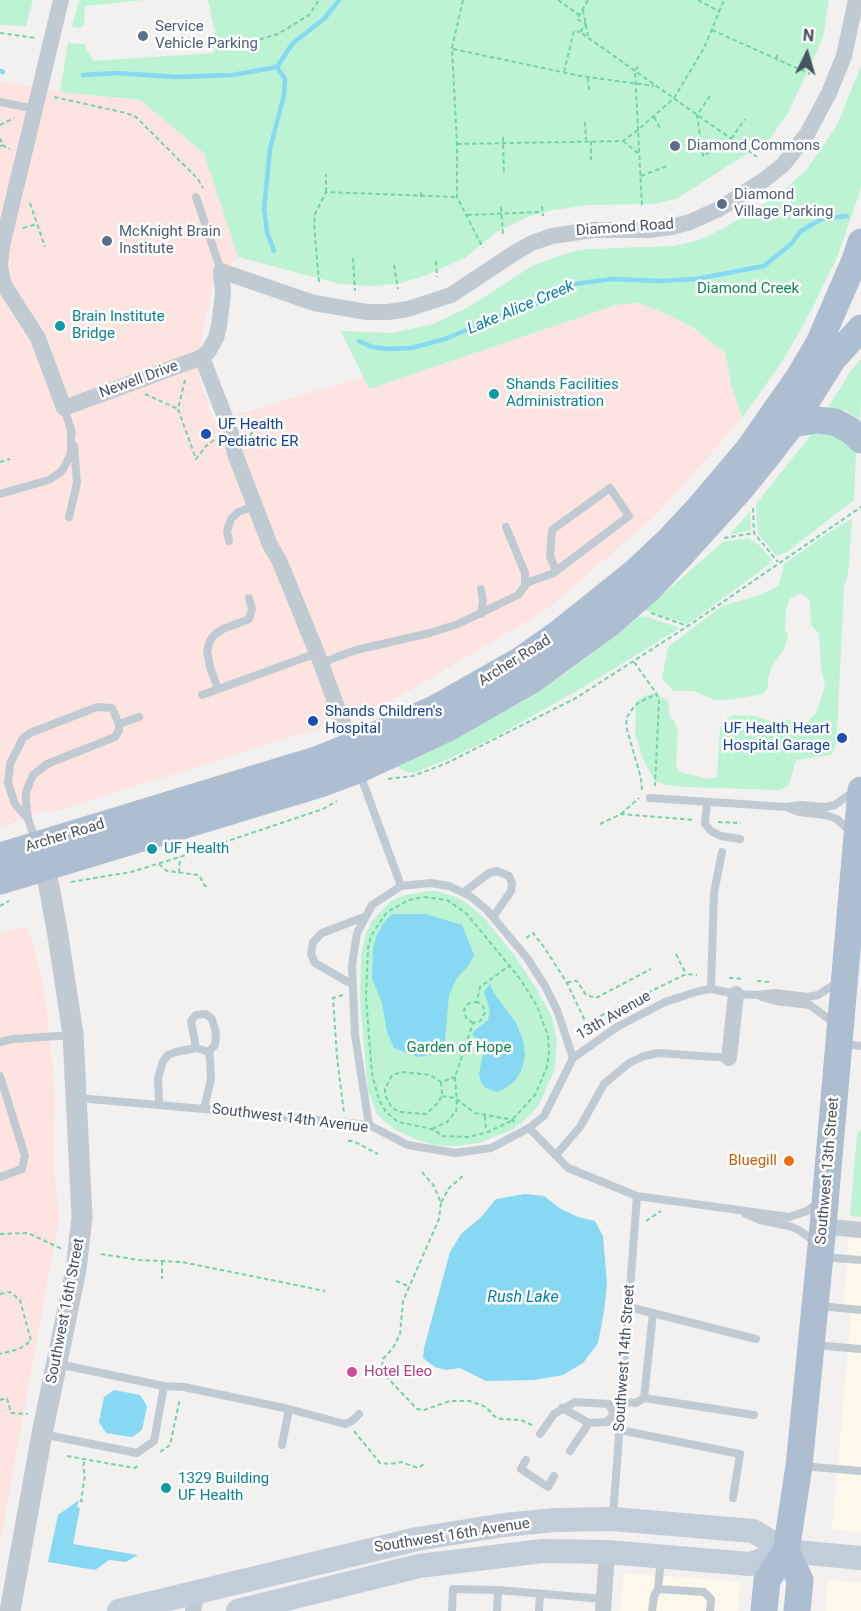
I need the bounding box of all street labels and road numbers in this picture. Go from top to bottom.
street label: Diamond Road [575,216,675,240]
street label: Newell Drive [97,357,181,403]
street label: Archer Road [475,632,555,690]
street label: Archer Road [23,815,107,857]
street label: 13th Avenue [574,988,654,1044]
street label: Southwest 13th Street [813,1097,843,1245]
street label: Southwest 14th Avenue [211,1100,369,1138]
street label: Southwest 16th Street [43,1237,89,1385]
street label: Southwest 14th Street [611,1284,639,1432]
street label: Southwest 16th Avenue [373,1515,531,1557]

